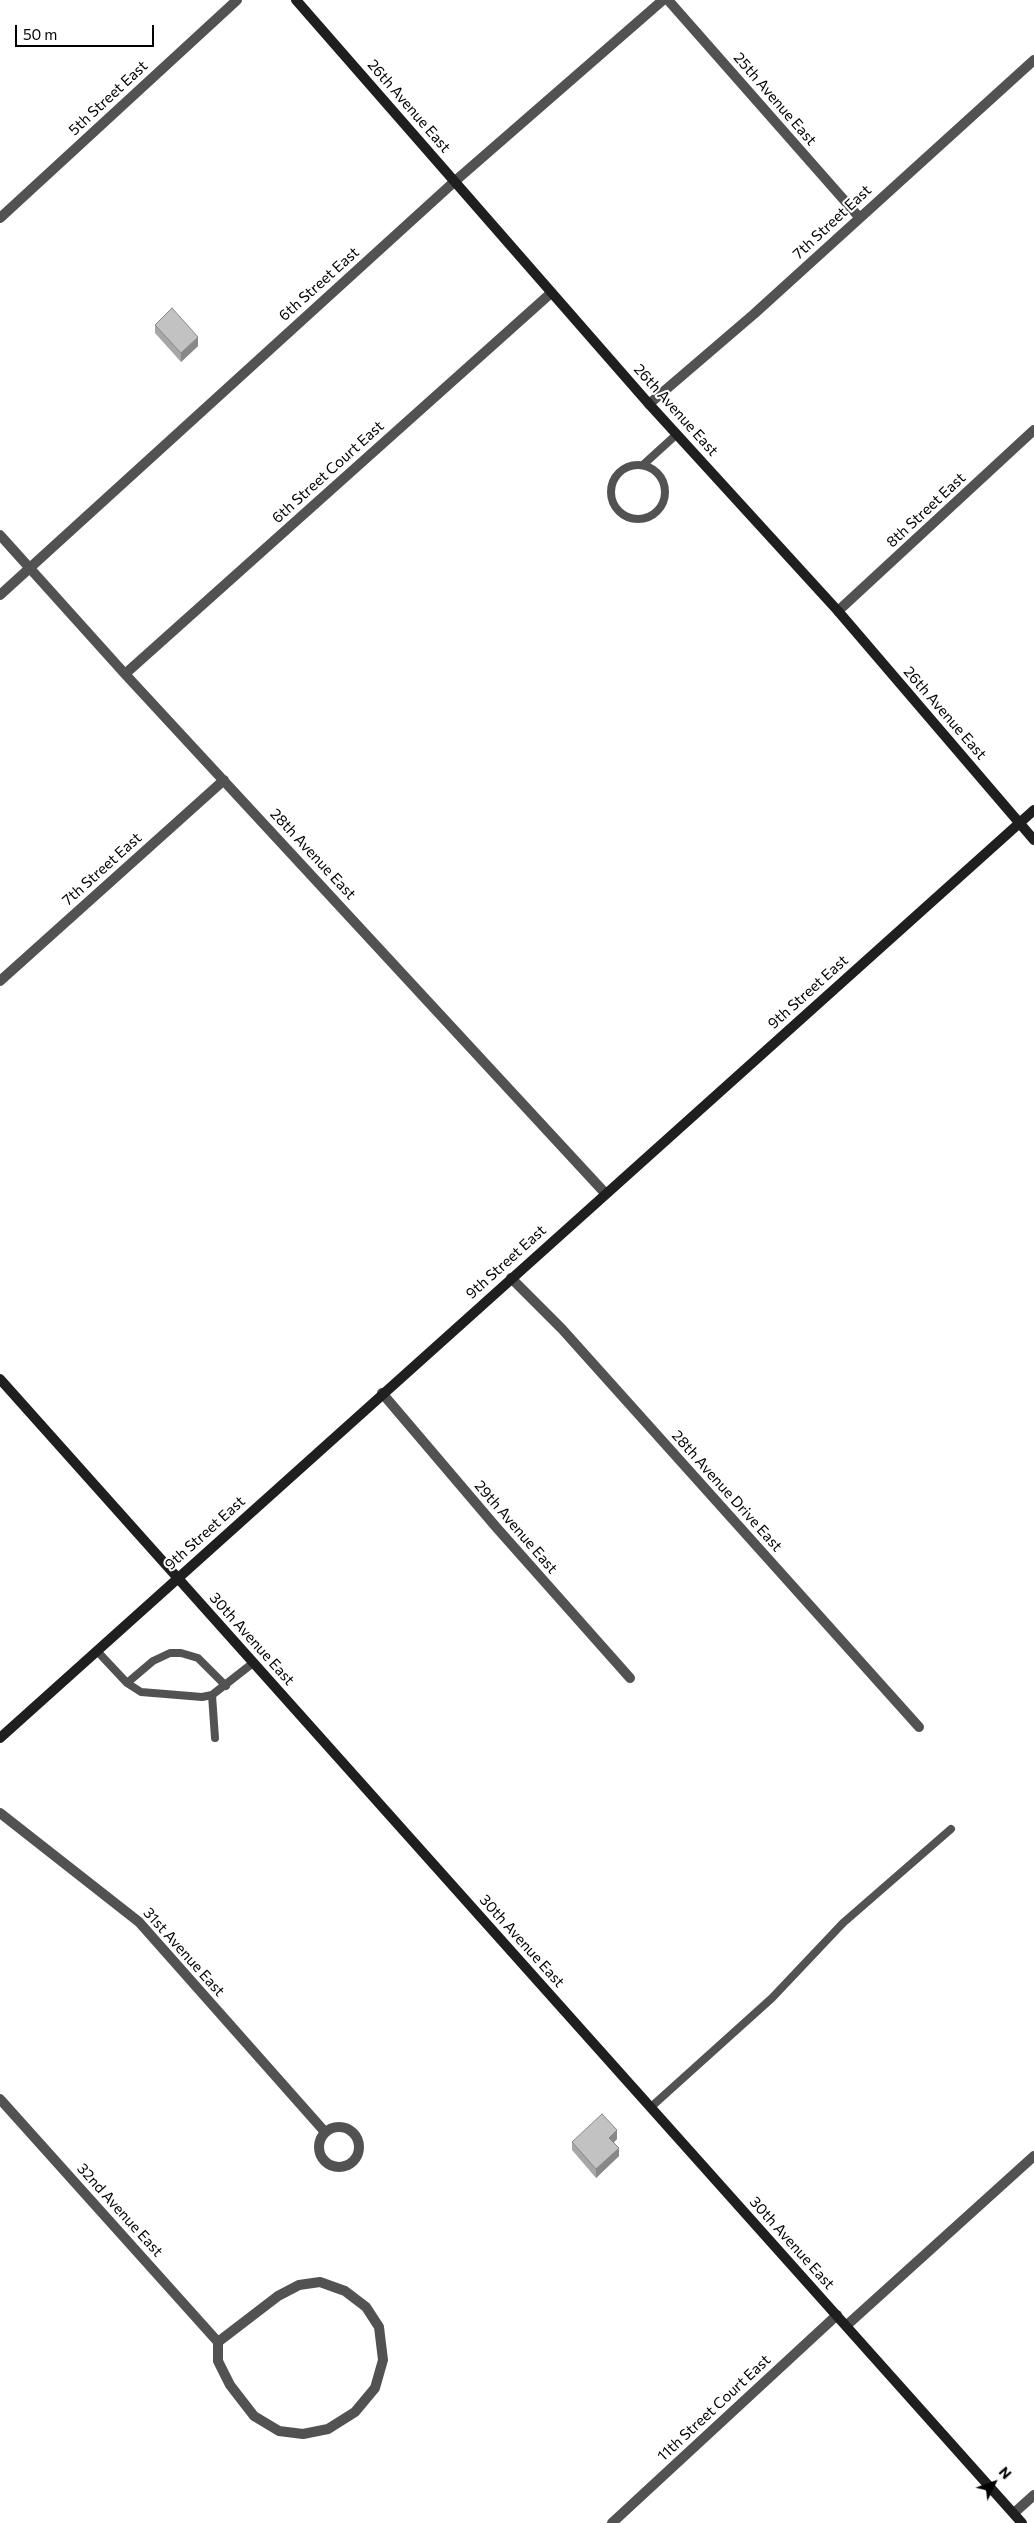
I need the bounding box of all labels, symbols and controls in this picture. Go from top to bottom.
scale bar [18,15,156,47]
text: 50 m [23,25,57,43]
street label: 25th Avenue East [730,49,820,149]
street label: 26th Avenue East [364,56,454,156]
street label: 5th Street East [65,57,151,139]
street label: 7th Street East [789,181,875,263]
street label: 6th Street East [275,243,363,325]
street label: 26th Avenue East [630,360,722,460]
street label: 6th Street Court East [268,417,388,527]
street label: 8th Street East [883,469,969,551]
street label: 26th Avenue East [900,663,990,763]
street label: 28th Avenue East [266,805,360,903]
street label: 7th Street East [59,829,145,909]
street label: 9th Street East [764,951,852,1033]
street label: 9th Street East [462,1221,550,1303]
street label: 28th Avenue Drive East [668,1427,786,1555]
street label: 29th Avenue East [471,1477,561,1577]
street label: 9th Street East [161,1492,249,1574]
street label: 30th Avenue East [206,1589,298,1689]
street label: 30th Avenue East [476,1891,568,1991]
street label: 31st Avenue East [139,1904,229,2000]
street label: 32nd Avenue East [73,2160,167,2260]
street label: 30th Avenue East [746,2193,838,2293]
street label: 11th Street Court East [654,2351,774,2465]
north arrow [969,2458,1019,2508]
text: N [996,2463,1015,2482]

